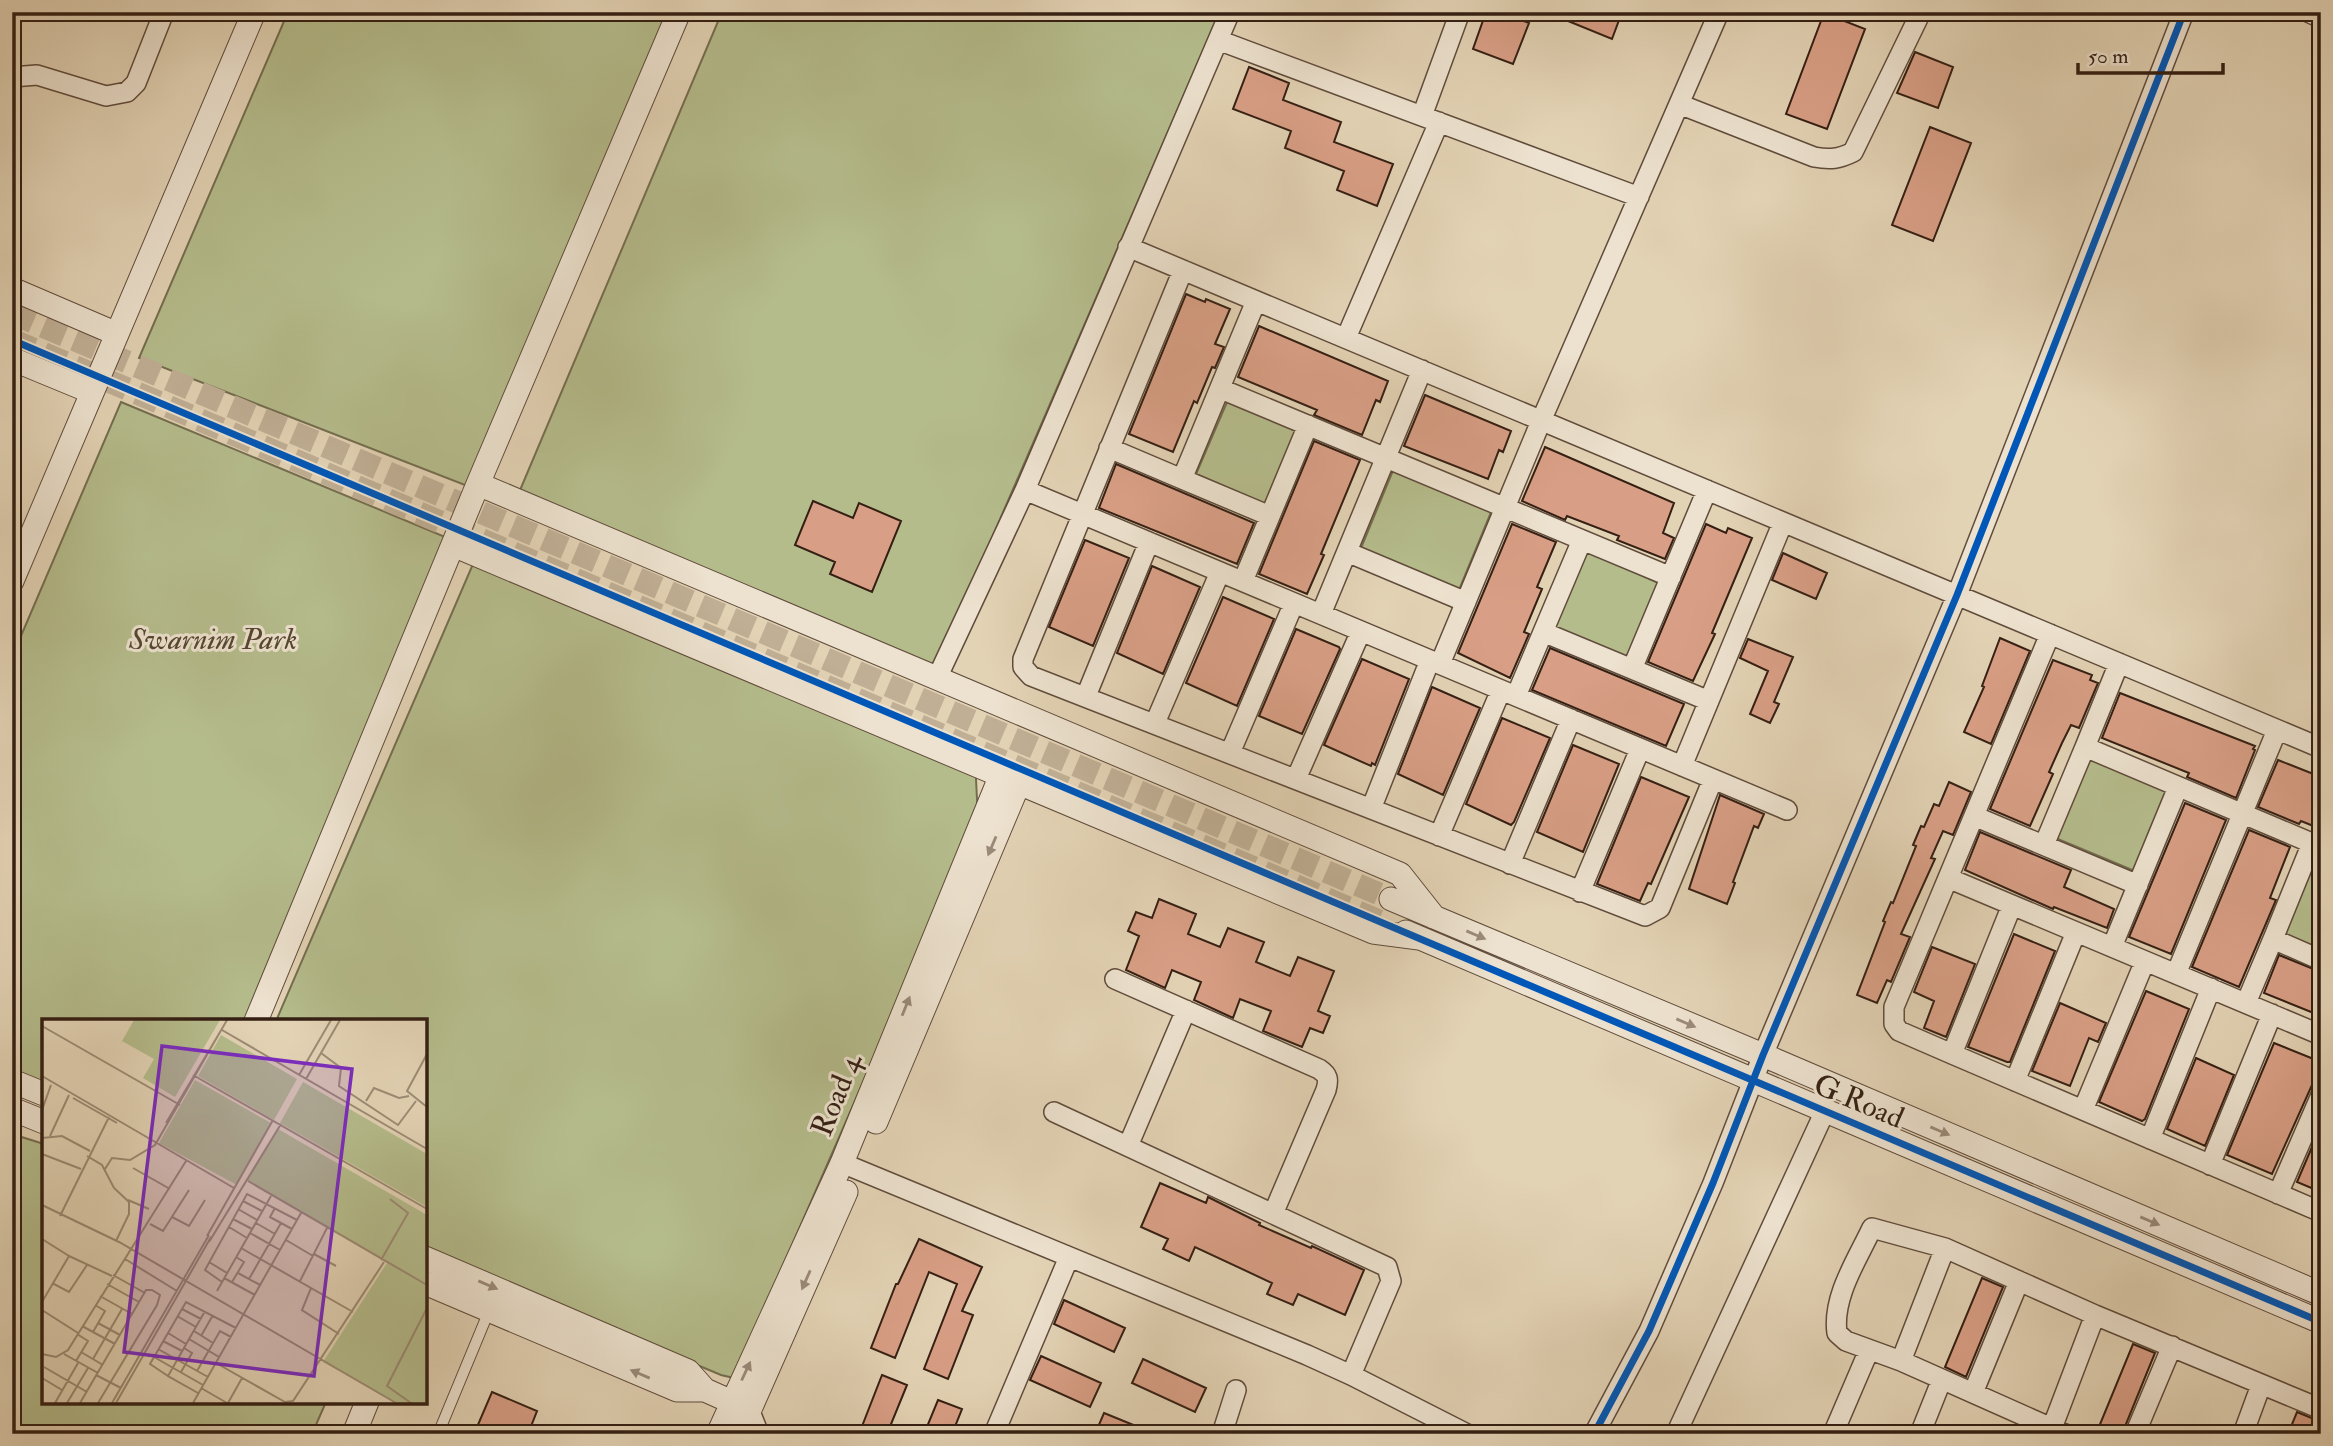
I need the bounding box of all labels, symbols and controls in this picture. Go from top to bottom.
scale bar [2078,32,2223,76]
text: 50 m [2088,43,2129,70]
park label: Swarnim Park [128,621,297,658]
one-way arrow [986,836,998,856]
one-way arrow [1466,929,1487,940]
one-way arrow [901,996,912,1017]
one-way arrow [1676,1017,1696,1029]
inset map [42,1019,427,1404]
street label: Road 4 [803,1047,870,1142]
street label: G Road [1808,1066,1910,1137]
one-way arrow [1930,1126,1951,1137]
one-way arrow [2139,1215,2160,1226]
one-way arrow [800,1270,812,1290]
one-way arrow [478,1279,498,1291]
one-way arrow [740,1361,751,1382]
one-way arrow [629,1369,650,1380]

